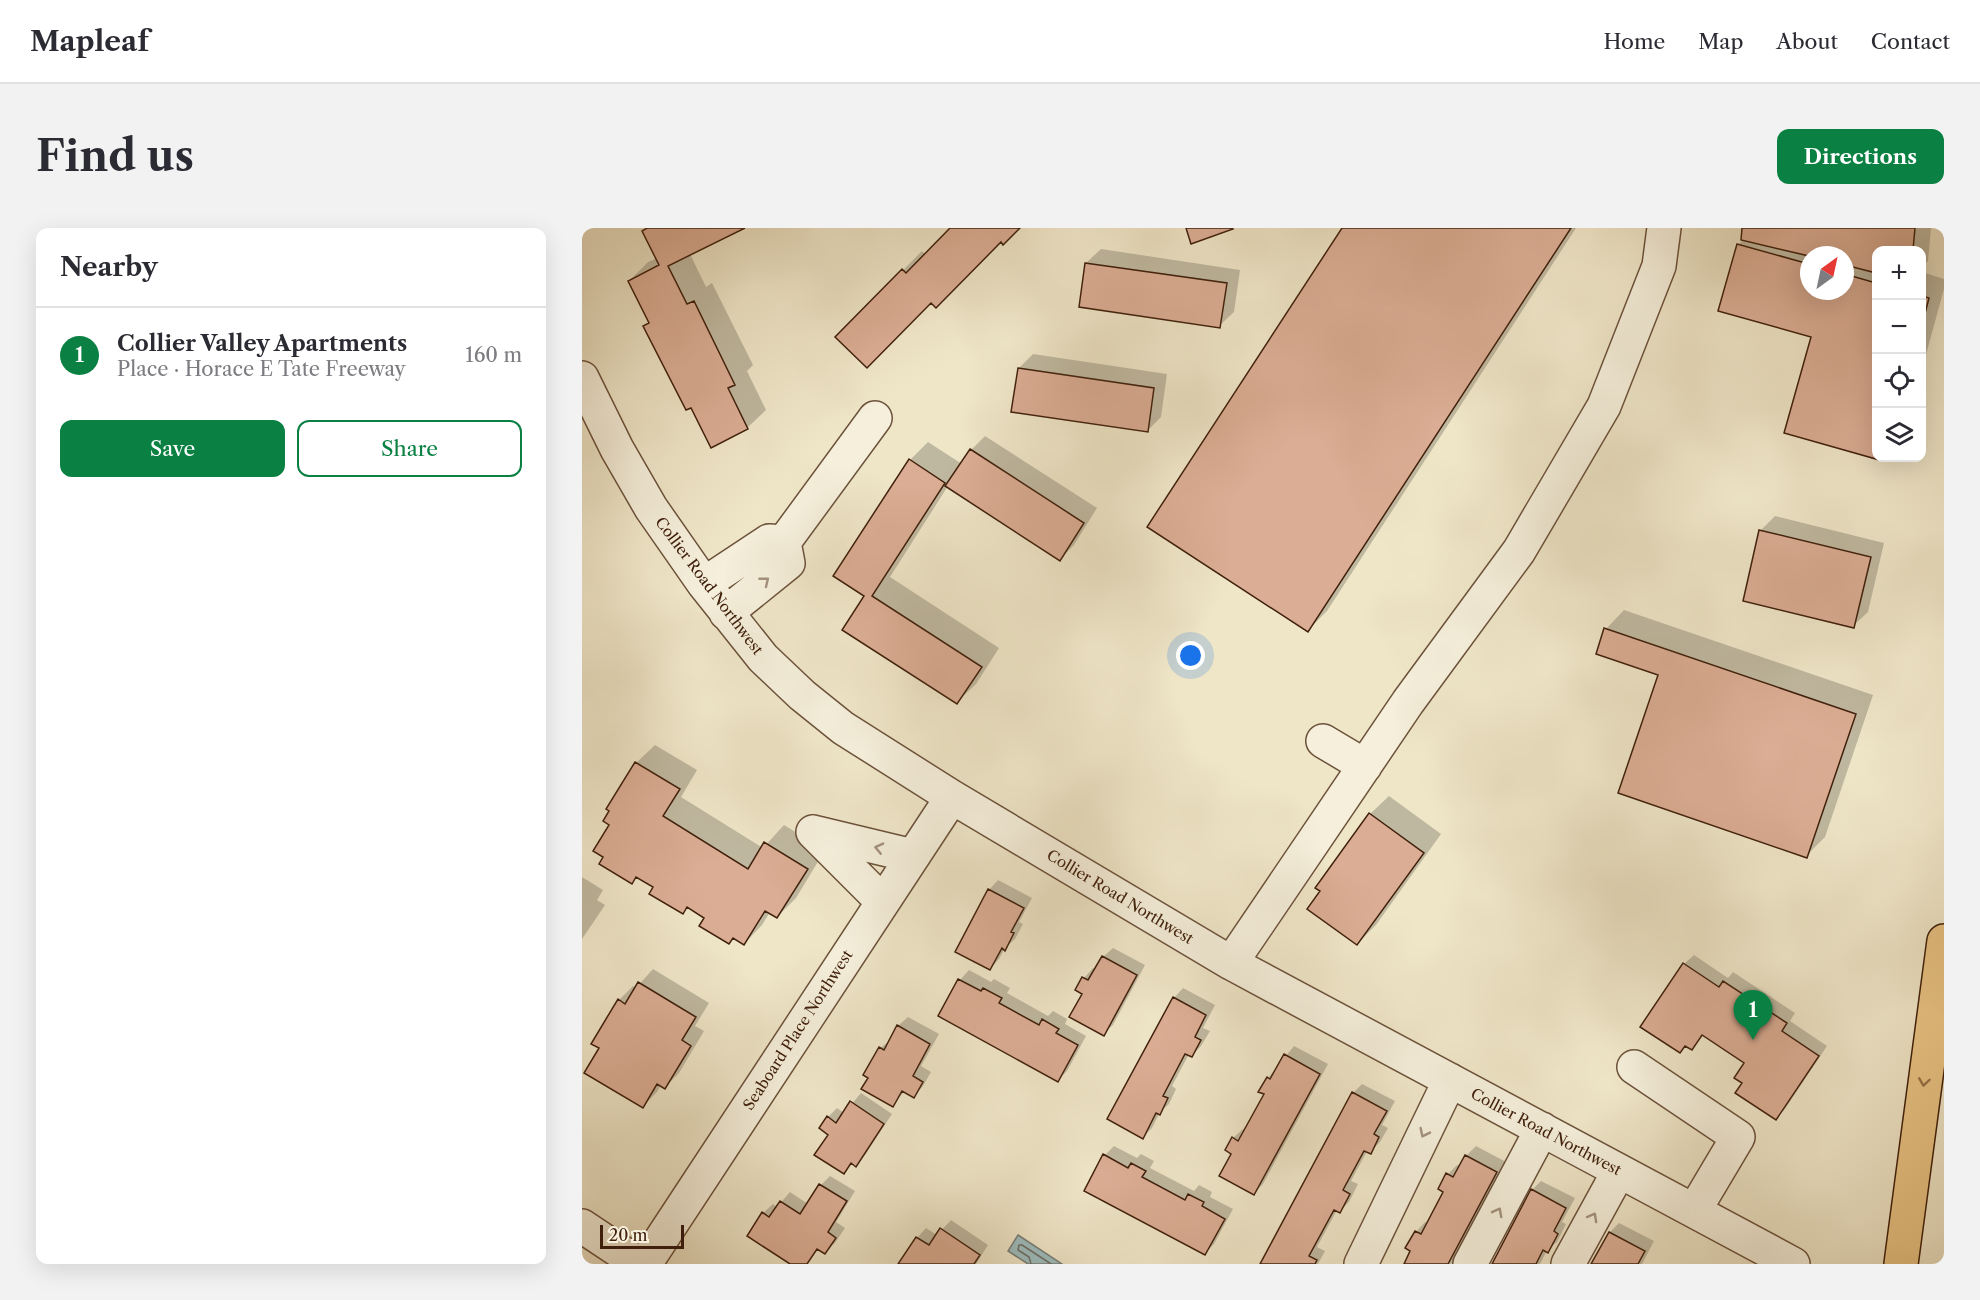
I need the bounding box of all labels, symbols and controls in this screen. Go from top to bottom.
text: Mapleaf [30,24,149,58]
text: Home [1604,29,1665,54]
text: Map [1698,29,1743,54]
text: About [1776,29,1838,54]
text: Contact [1871,29,1950,54]
button: Directions [1777,129,1944,184]
text: Find us [36,130,194,182]
north arrow [1800,246,1854,300]
map controls [1872,246,1926,462]
button: + [1872,246,1926,300]
text: Nearby [60,251,158,283]
button: − [1872,300,1926,354]
text: Collier Valley Apartments [117,330,407,357]
text: 1 [75,343,84,367]
text: 160 m [465,343,522,367]
button: locate [1872,354,1926,408]
text: Place · Horace E Tate Freeway [117,357,406,381]
button: layers [1872,408,1926,462]
button: Save [60,420,285,477]
button: Share [297,420,522,477]
street label: Collier Road Northwest [651,513,768,659]
one-way arrow [759,578,770,589]
your location [1176,641,1205,670]
one-way arrow [874,842,884,855]
street label: Collier Road Northwest [1043,845,1198,948]
street label: Seaboard Place Northwest [739,945,857,1113]
pin: 1 [1734,990,1772,1040]
one-way arrow [1919,1077,1931,1086]
street label: Collier Road Northwest [1468,1084,1625,1180]
one-way arrow [1420,1127,1432,1138]
one-way arrow [1490,1208,1502,1219]
one-way arrow [1586,1213,1597,1224]
scale bar [600,1222,684,1250]
text: 20 m [609,1225,648,1245]

